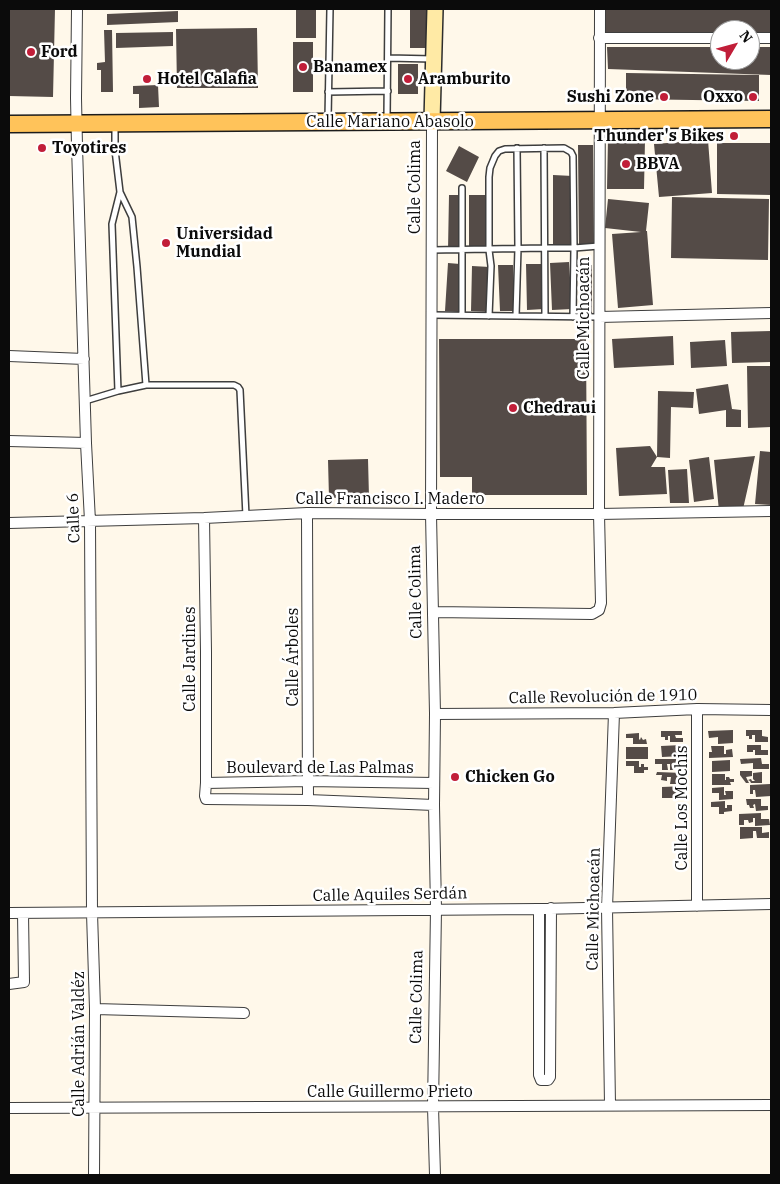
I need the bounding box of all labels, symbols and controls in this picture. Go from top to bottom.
north arrow [710,20,760,70]
text: N [736,27,757,46]
place label: Ford [41,42,78,62]
marker: Ford [25,46,37,58]
place label: Banamex [313,57,387,77]
marker: Banamex [297,61,309,73]
place label: Hotel Calafia [157,69,257,89]
place label: Aramburito [418,69,511,89]
marker: Hotel Calafia [141,73,153,85]
marker: Aramburito [402,73,414,85]
place label: Sushi Zone [567,87,654,107]
place label: Oxxo [703,87,743,107]
marker: Sushi Zone [658,91,670,103]
marker: Oxxo [747,91,759,103]
street label: Calle Mariano Abasolo [306,112,474,132]
place label: Thunder's Bikes [594,126,724,146]
marker: Thunder's Bikes [728,130,740,142]
place label: Toyotires [52,138,126,158]
street label: Calle Colima [405,140,425,234]
marker: Toyotires [36,142,48,154]
place label: BBVA [636,154,679,174]
marker: BBVA [620,158,632,170]
place label: Universidad Mundial [176,224,273,262]
marker: Universidad Mundial [160,237,172,249]
street label: Calle Michoacán [574,256,594,380]
place label: Chedraui [523,398,596,418]
marker: Chedraui [507,402,519,414]
street label: Calle Francisco I. Madero [295,489,485,509]
street label: Calle 6 [64,492,84,544]
street label: Calle Colima [406,545,426,639]
street label: Calle Jardines [180,606,200,712]
street label: Calle Árboles [283,608,303,706]
street label: Calle Revolución de 1910 [508,686,698,708]
street label: Calle Los Mochis [672,745,692,871]
street label: Boulevard de Las Palmas [226,758,414,778]
place label: Chicken Go [465,767,555,787]
marker: Chicken Go [449,771,461,783]
street label: Calle Michoacán [583,847,605,971]
street label: Calle Aquiles Serdán [312,884,468,906]
street label: Calle Colima [407,950,427,1044]
street label: Calle Adrián Valdéz [69,971,89,1117]
street label: Calle Guillermo Prieto [307,1082,473,1102]

